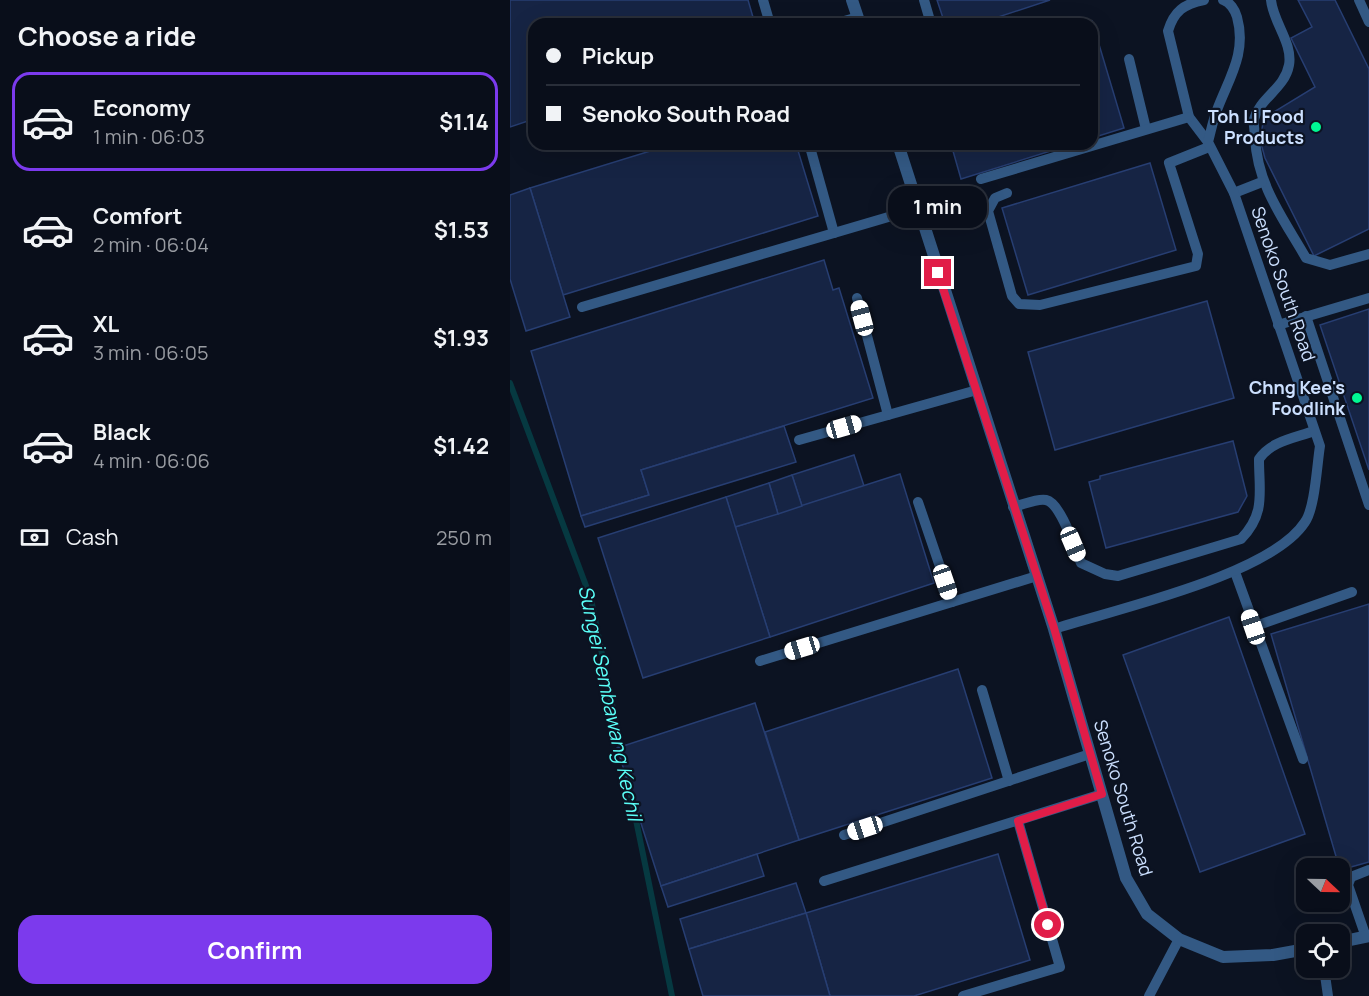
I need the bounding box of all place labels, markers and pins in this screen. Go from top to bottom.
place label: Toh Li Food Products [1208,104,1304,149]
marker: Toh Li Food Products [1309,120,1323,134]
place label: Chng Kee's Foodlink [1249,375,1346,420]
marker: Chng Kee's Foodlink [1350,391,1364,405]

